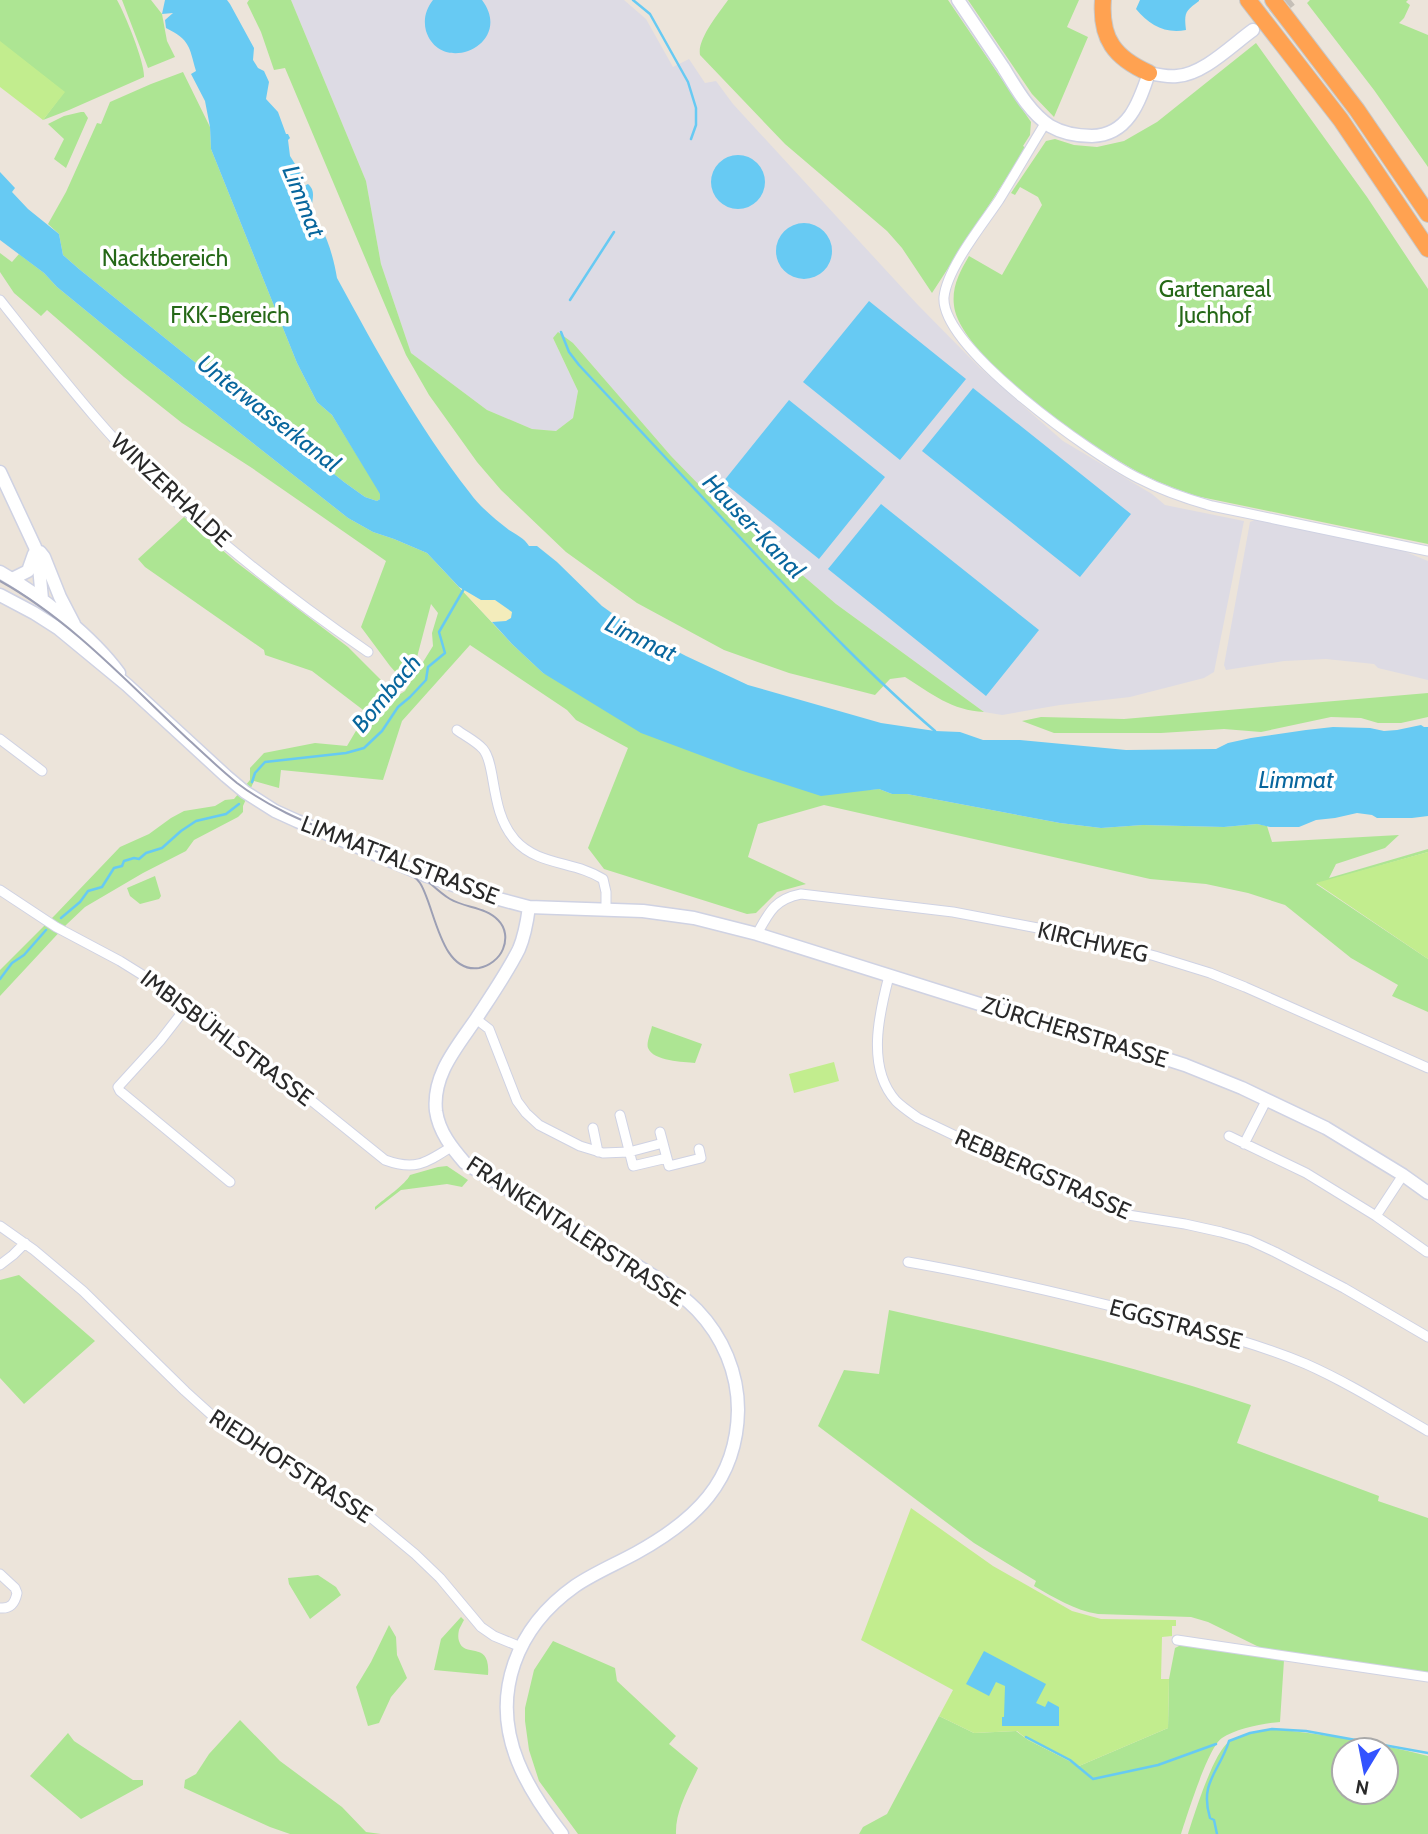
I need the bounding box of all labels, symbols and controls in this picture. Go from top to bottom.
water label: Limmat [277,161,332,242]
park label: Nacktbereich [102,244,228,272]
park label: Gartenareal Juchhof [1159,275,1272,329]
park label: FKK-Bereich [170,301,290,329]
water label: Unterwasserkanal [192,348,347,478]
street label: WINZERHALDE [105,427,237,553]
water label: Hauser-Kanal [697,468,811,585]
water label: Limmat [601,609,682,668]
water label: Bombach [345,648,427,738]
water label: Limmat [1259,765,1334,794]
street label: LIMMATTALSTRASSE [297,809,503,911]
street label: KIRCHWEG [1035,916,1151,968]
street label: IMBISBÜHLSTRASSE [135,964,319,1112]
street label: ZÜRCHERSTRASSE [978,990,1172,1074]
street label: REBBERGSTRASSE [951,1123,1135,1225]
street label: FRANKENTALERSTRASSE [461,1150,691,1312]
street label: EGGSTRASSE [1106,1293,1246,1355]
street label: RIEDHOFSTRASSE [204,1403,378,1529]
north arrow [1330,1736,1400,1806]
text: N [1354,1775,1371,1800]

